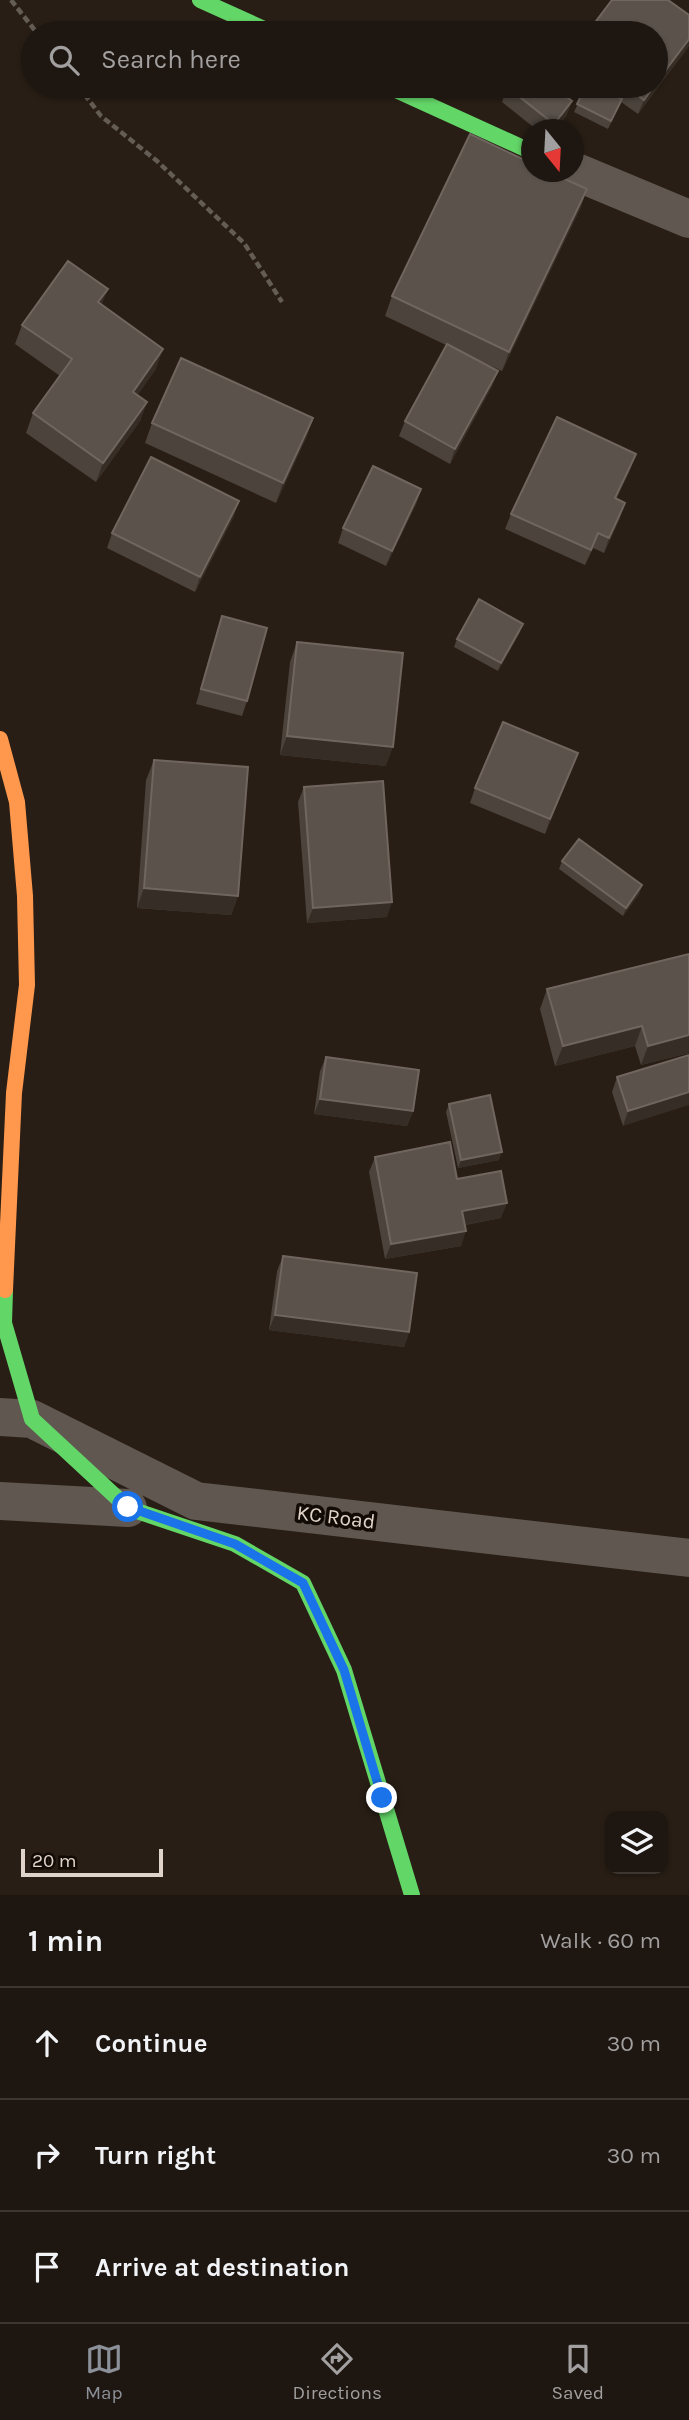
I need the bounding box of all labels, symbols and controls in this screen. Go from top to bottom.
search box [21,21,668,98]
icon: search [45,41,83,79]
text: Search here [101,44,241,75]
north arrow [521,119,584,182]
route start [112,1491,143,1522]
street label: KC Road [295,1500,377,1534]
route end [366,1782,397,1813]
map controls [605,1811,668,1874]
button: layers [605,1811,668,1874]
scale bar [21,1846,163,1878]
text: 20 m [32,1850,77,1872]
text: 1 min [28,1923,103,1959]
text: Walk · 60 m [540,1927,661,1954]
icon: ahead [28,2024,66,2062]
text: Continue [95,2028,207,2059]
text: 30 m [607,2030,661,2057]
icon: right [28,2136,66,2174]
text: Turn right [95,2140,216,2171]
text: 30 m [607,2142,661,2169]
icon: arrive [28,2248,66,2286]
text: Arrive at destination [95,2252,349,2283]
tab: Map [85,2340,123,2404]
tab: Directions [293,2340,382,2404]
tab: Saved [552,2340,604,2404]

